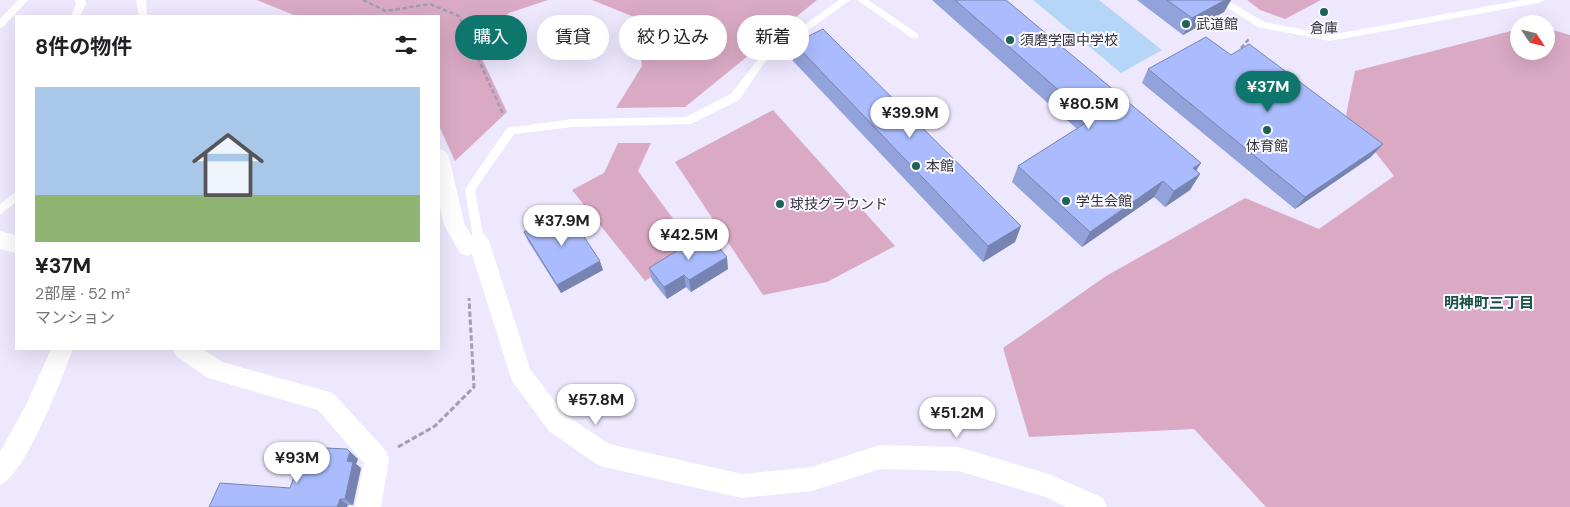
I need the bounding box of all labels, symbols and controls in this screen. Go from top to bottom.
marker: 倉庫 [1318,6,1330,18]
chip: 購入 [455,15,527,60]
chip: 賃貸 [537,15,609,60]
chip: 絞り込み [619,15,727,60]
chip: 新着 [737,15,809,60]
place label: 武道館 [1196,15,1238,33]
north arrow [1510,15,1555,60]
map controls [1510,15,1555,60]
marker: 武道館 [1180,18,1192,30]
place label: 倉庫 [1310,19,1338,37]
icon: filters [392,31,420,59]
place label: 須磨学園中学校 [1020,31,1118,49]
text: 8件の物件 [35,33,132,61]
marker: 須磨学園中学校 [1004,34,1016,46]
pin: ¥37M [1238,70,1298,113]
text: ¥37M [1247,76,1289,97]
pin: ¥80.5M [1048,88,1130,130]
text: ¥80.5M [1059,93,1119,114]
pin: ¥39.9M [869,96,951,139]
text: ¥39.9M [881,102,939,123]
icon: home [183,120,273,210]
marker: 体育館 [1261,124,1273,136]
place label: 体育館 [1246,137,1288,155]
place label: 本館 [926,157,954,175]
marker: 本館 [910,160,922,172]
place label: 学生会館 [1076,192,1132,210]
place label: 球技グラウンド [790,195,888,213]
marker: 学生会館 [1060,195,1072,207]
marker: 球技グラウンド [774,198,786,210]
pin: ¥37.9M [521,204,603,247]
text: ¥37.9M [534,210,590,231]
pin: ¥42.5M [648,218,730,261]
text: ¥42.5M [660,224,718,245]
text: ¥37M [35,252,91,280]
text: 2部屋 · 52 m² [35,283,130,304]
district label: 明神町三丁目 [1444,293,1534,313]
text: マンション [35,307,115,328]
pin: ¥57.8M [555,384,637,426]
text: ¥57.8M [568,389,624,410]
pin: ¥51.2M [916,396,998,439]
text: ¥51.2M [930,402,984,423]
pin: ¥93M [267,442,327,484]
text: ¥93M [275,447,319,468]

